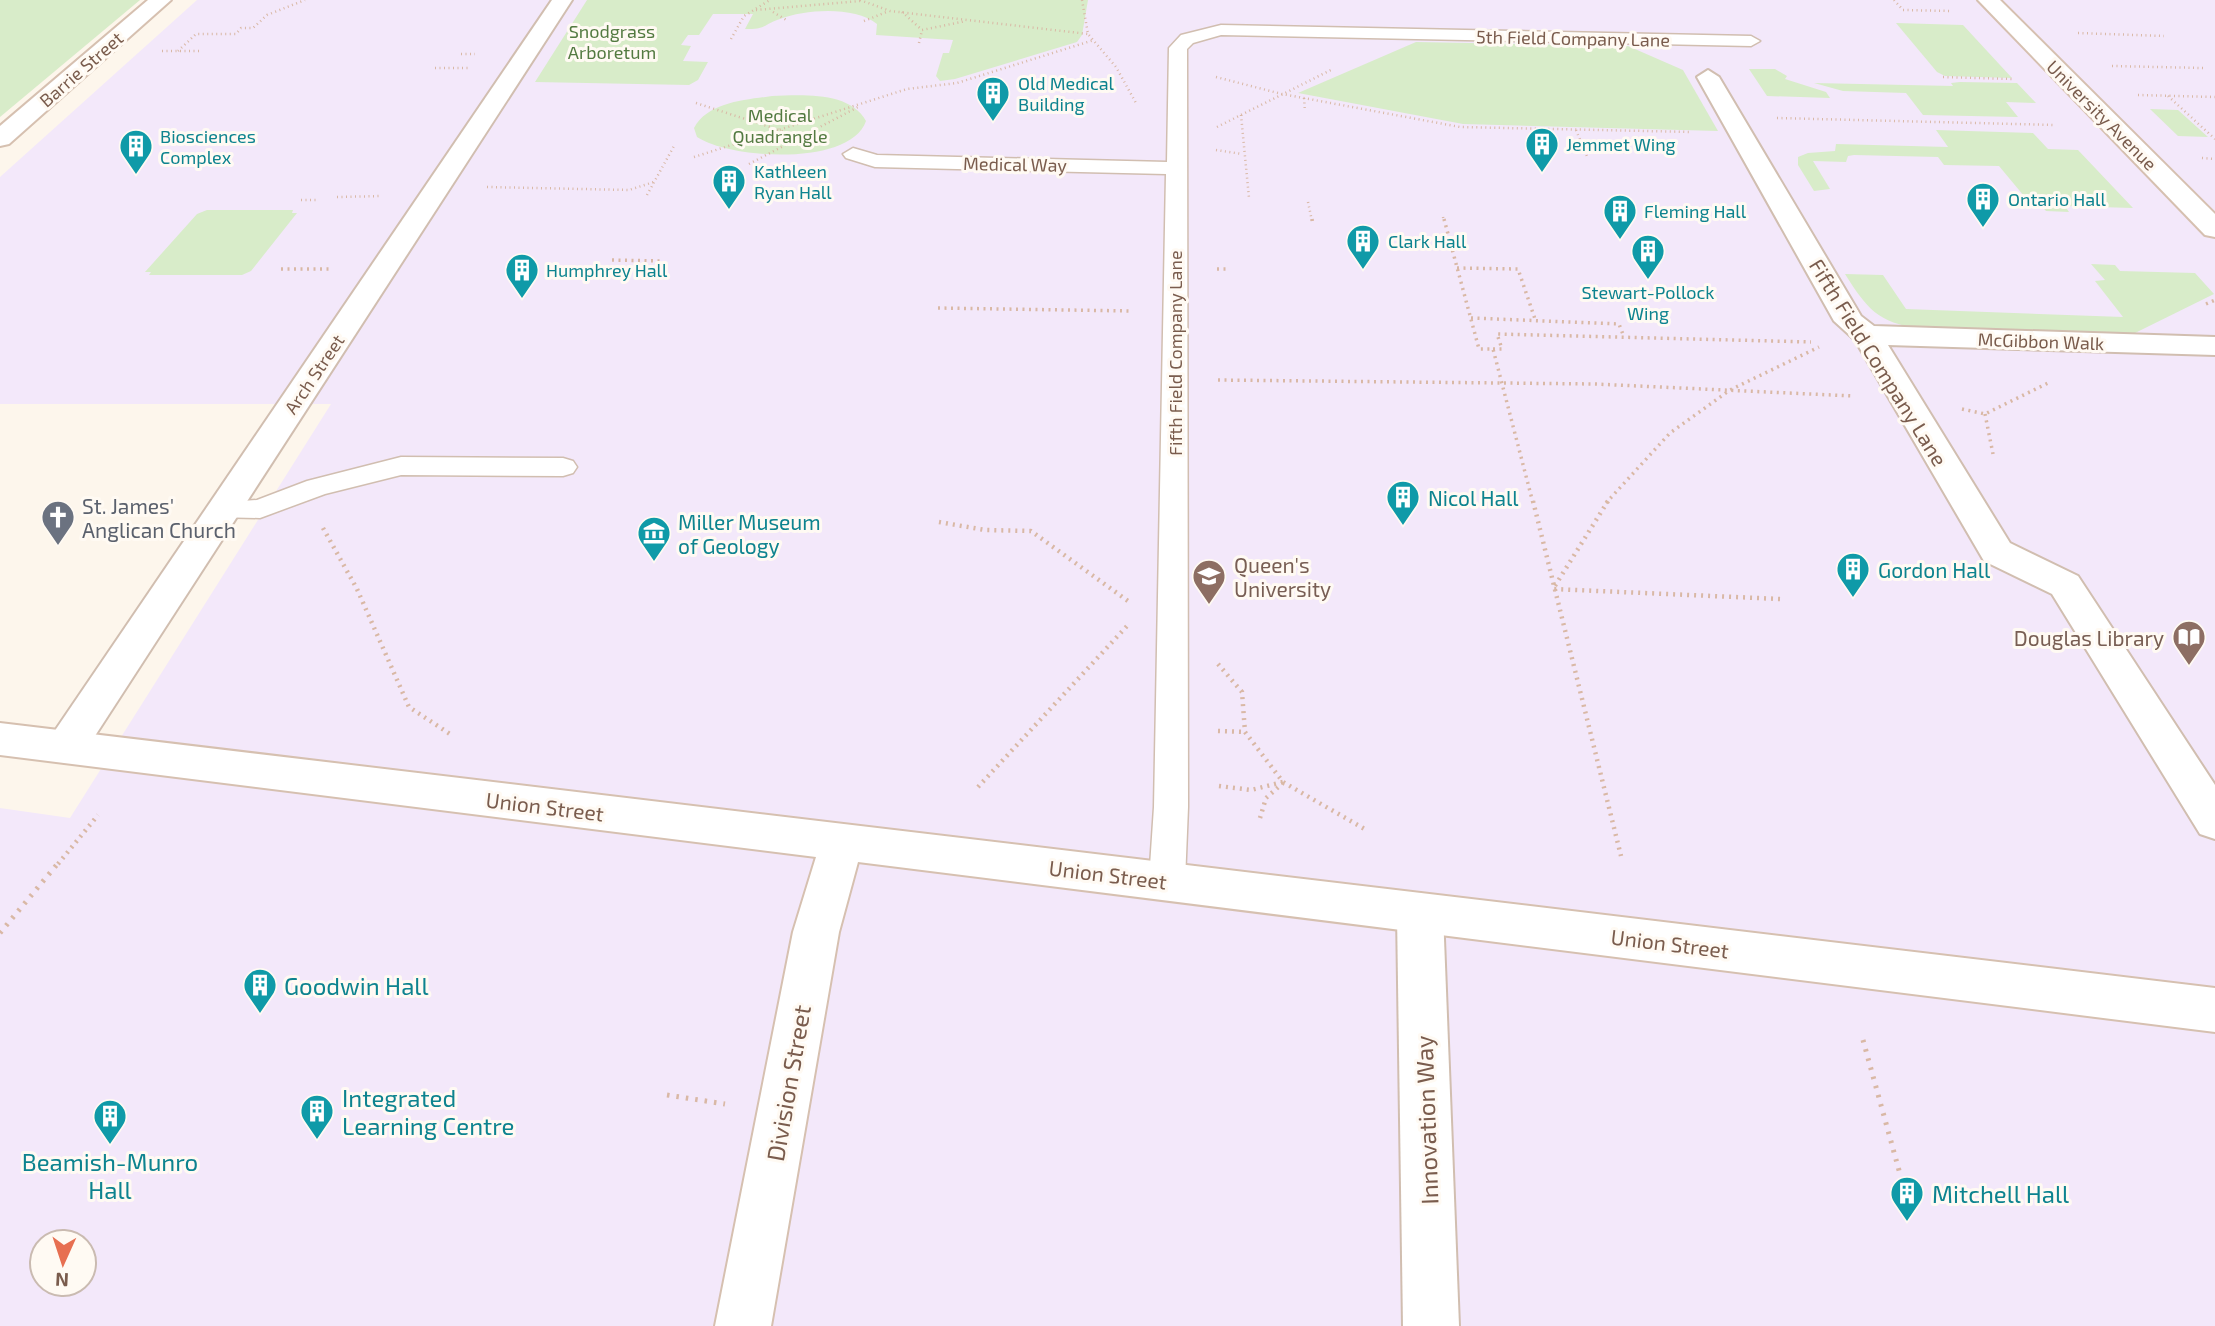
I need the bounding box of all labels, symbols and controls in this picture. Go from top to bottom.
park label: Snodgrass Arboretum [568,20,656,63]
street label: 5th Field Company Lane [1476,25,1670,51]
street label: Barrie Street [35,27,127,111]
street label: University Avenue [2042,55,2162,175]
place label: Old Medical Building [1018,72,1115,115]
building icon: Old Medical Building [974,74,1012,123]
park label: Medical Quadrangle [732,104,828,147]
place label: Biosciences Complex [160,125,256,168]
building icon: Jemmet Wing [1523,125,1561,174]
building icon: Biosciences Complex [117,127,155,176]
place label: Jemmet Wing [1566,133,1676,155]
street label: Medical Way [963,152,1068,176]
place label: Kathleen Ryan Hall [754,160,832,203]
building icon: Kathleen Ryan Hall [710,162,748,211]
building icon: Ontario Hall [1964,180,2002,229]
place label: Ontario Hall [2008,188,2106,210]
building icon: Fleming Hall [1601,192,1639,241]
place label: Fleming Hall [1644,200,1747,222]
building icon: Clark Hall [1344,222,1382,271]
place label: Clark Hall [1388,230,1467,252]
building icon: Stewart-Pollock Wing [1629,232,1667,281]
street label: Fifth Field Company Lane [1164,250,1186,456]
building icon: Humphrey Hall [503,251,541,300]
street label: Fifth Field Company Lane [1805,254,1953,470]
place label: Humphrey Hall [546,259,668,281]
place label: Stewart-Pollock Wing [1582,281,1714,324]
street label: McGibbon Walk [1977,328,2105,354]
street label: Arch Street [279,330,349,418]
building icon: Nicol Hall [1384,478,1422,527]
place label: Nicol Hall [1428,485,1519,510]
place label: St. James' Anglican Church [82,493,236,542]
church icon: St. James' Anglican Church [39,498,77,547]
place label: Miller Museum of Geology [678,509,821,558]
museum icon: Miller Museum of Geology [635,514,673,563]
building icon: Gordon Hall [1834,550,1872,599]
place label: Queen's University [1234,552,1331,601]
school or university icon: Queen's University [1190,557,1228,606]
place label: Gordon Hall [1878,557,1991,582]
library icon: Douglas Library [2170,618,2208,667]
place label: Douglas Library [2014,625,2164,650]
street label: Union Street [485,786,605,826]
street label: Union Street [1048,854,1168,894]
street label: Union Street [1610,923,1730,963]
building icon: Goodwin Hall [241,966,279,1015]
place label: Goodwin Hall [284,971,429,1000]
street label: Division Street [760,1003,816,1163]
street label: Innovation Way [1409,1035,1443,1205]
place label: Integrated Learning Centre [342,1083,514,1140]
building icon: Integrated Learning Centre [298,1092,336,1141]
building icon: Beamish-Munro Hall [91,1097,129,1146]
place label: Beamish-Munro Hall [22,1147,198,1204]
building icon: Mitchell Hall [1888,1174,1926,1223]
place label: Mitchell Hall [1932,1179,2069,1208]
north arrow [28,1228,98,1298]
text: N [55,1269,70,1292]

